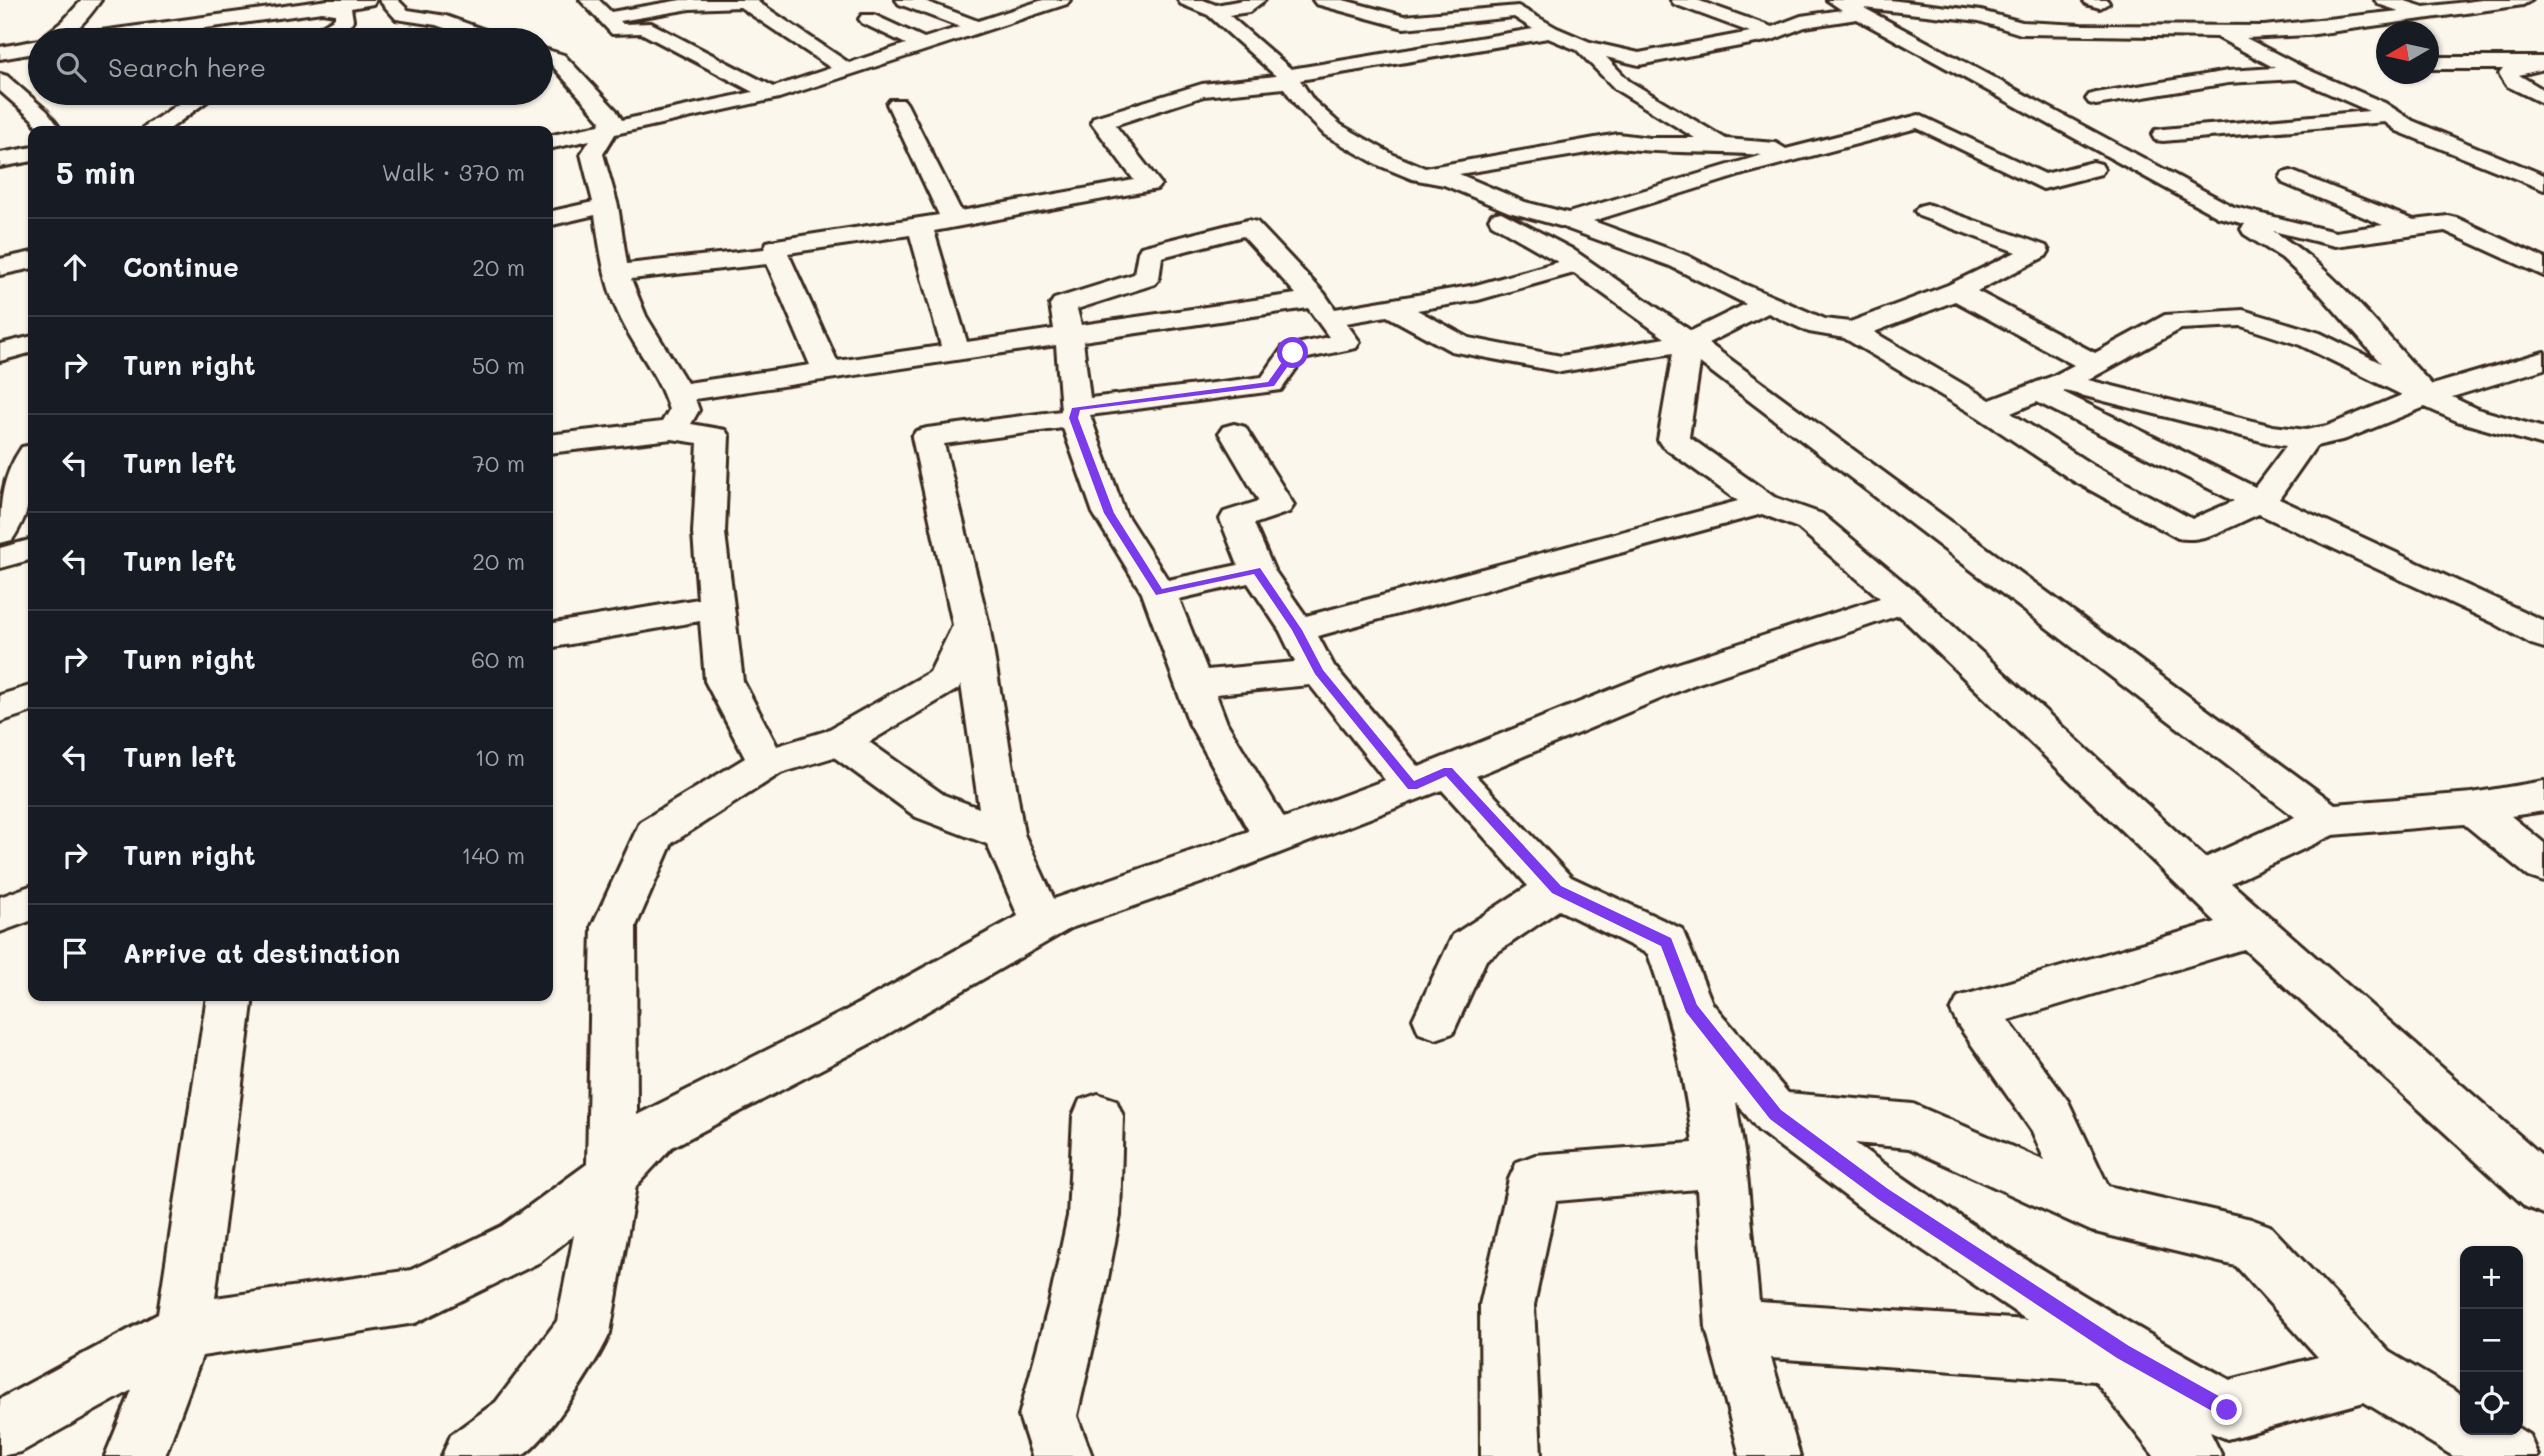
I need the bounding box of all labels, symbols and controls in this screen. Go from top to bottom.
north arrow [2376,21,2439,84]
search box [28,28,553,105]
icon: search [52,48,90,86]
text: Search here [108,50,266,84]
text: 5 min [56,152,136,192]
text: Walk · 370 m [382,157,525,187]
icon: ahead [56,248,94,286]
text: Continue [123,250,239,284]
text: 20 m [472,252,525,282]
route start [1277,337,1308,368]
icon: right [56,346,94,384]
text: Turn right [123,348,256,382]
text: 50 m [472,350,525,380]
icon: left [56,444,94,482]
text: Turn left [123,446,236,480]
text: 70 m [472,448,525,478]
icon: left [56,542,94,580]
text: Turn left [123,544,236,578]
text: 20 m [472,546,525,576]
icon: right [56,640,94,678]
text: Turn right [123,642,256,676]
text: 60 m [471,644,525,674]
icon: left [56,738,94,776]
text: Turn left [123,740,236,774]
text: 10 m [475,742,525,772]
icon: right [56,836,94,874]
text: Turn right [123,838,256,872]
text: 140 m [461,840,525,870]
icon: arrive [56,934,94,972]
text: Arrive at destination [123,936,400,970]
map controls [2460,1246,2523,1435]
button: + [2460,1246,2523,1309]
button: − [2460,1309,2523,1372]
button: locate [2460,1372,2523,1435]
route end [2211,1394,2242,1425]

